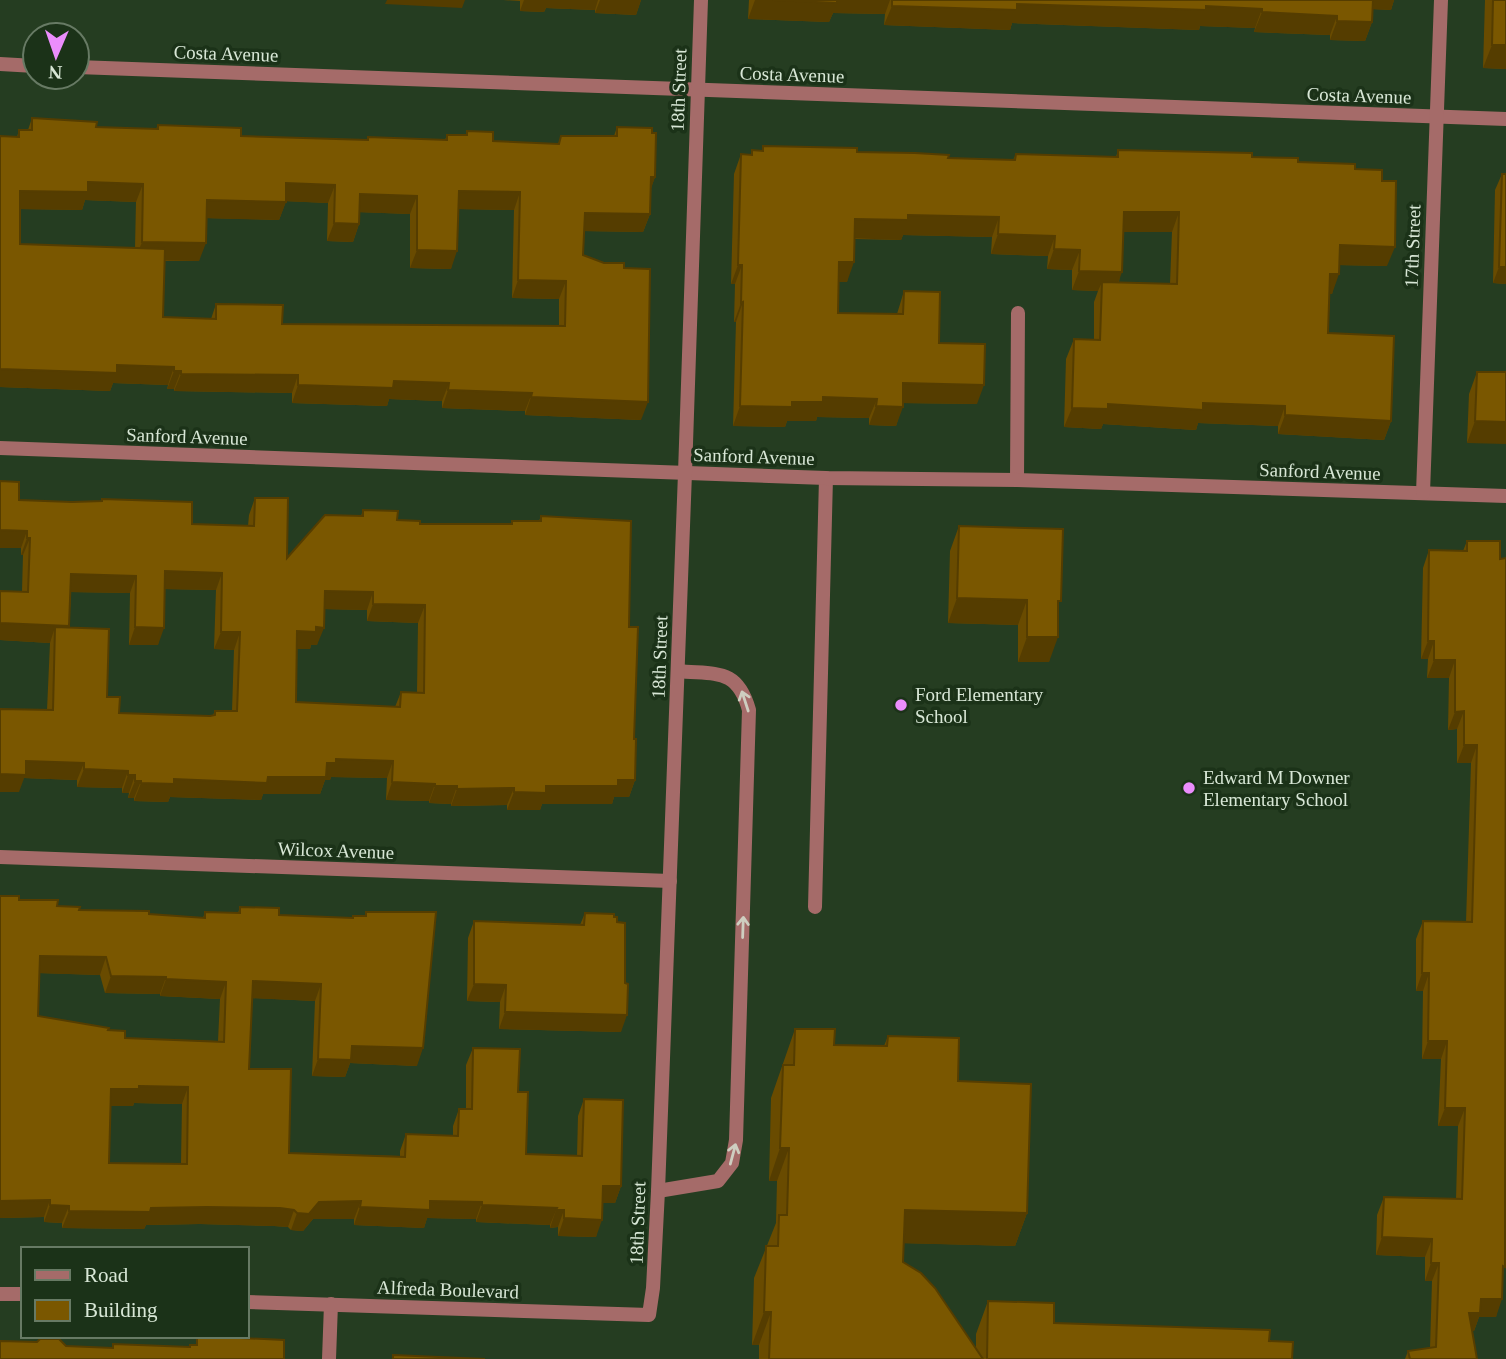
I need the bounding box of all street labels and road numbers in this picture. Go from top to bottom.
street label: Costa Avenue [173,41,279,66]
street label: 18th Street [667,48,690,132]
street label: Costa Avenue [739,62,845,87]
street label: Costa Avenue [1306,83,1412,108]
street label: 17th Street [1401,204,1424,288]
street label: Sanford Avenue [126,424,248,449]
street label: Sanford Avenue [693,444,815,469]
street label: Sanford Avenue [1259,459,1381,484]
street label: 18th Street [648,615,671,699]
street label: Wilcox Avenue [277,838,395,863]
street label: 18th Street [626,1181,649,1265]
street label: Alfreda Boulevard [377,1277,520,1302]

